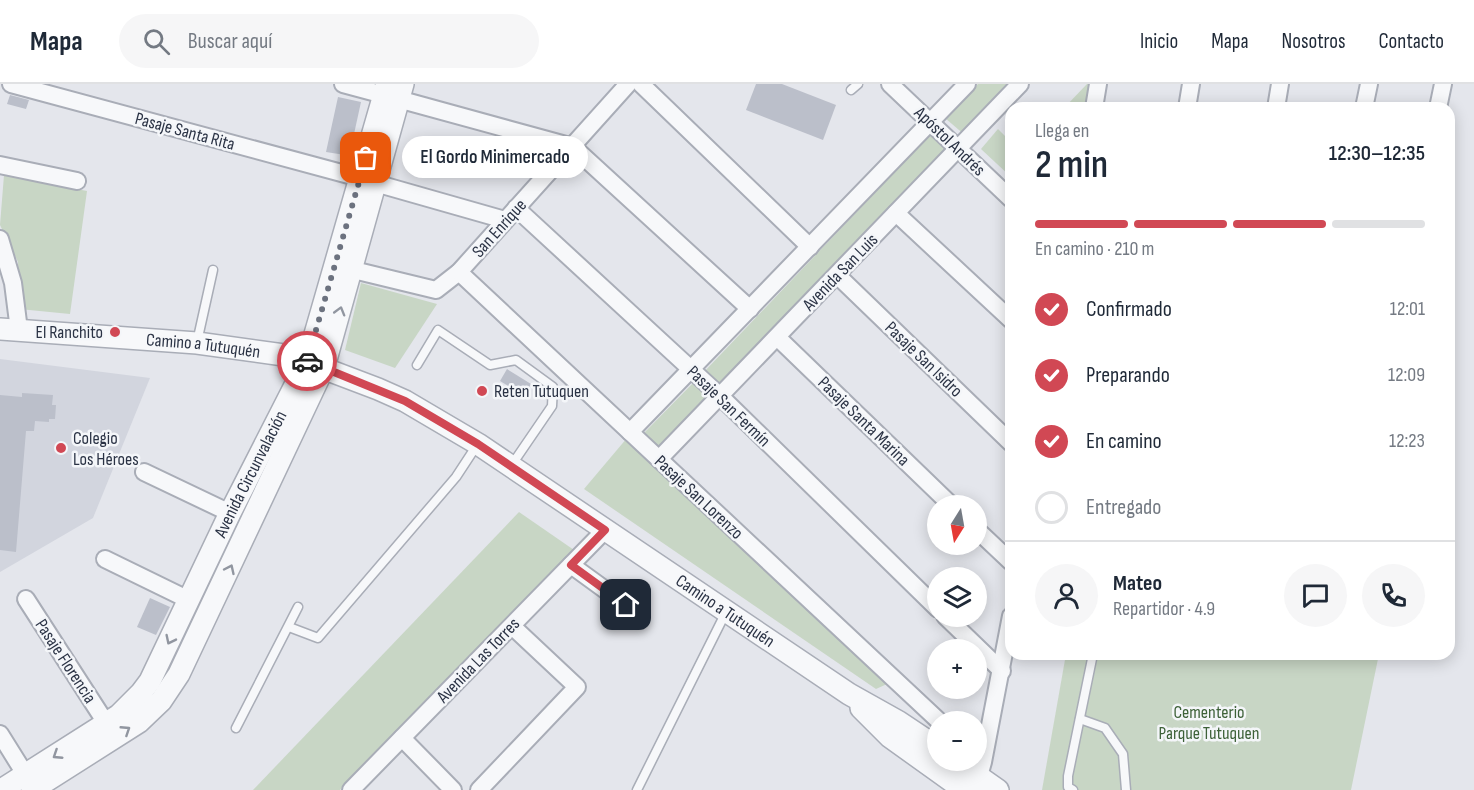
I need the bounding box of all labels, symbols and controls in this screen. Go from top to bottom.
search box [119,14,539,68]
text: Mapa [30,25,83,58]
icon: search [140,25,173,58]
text: Buscar aquí [188,28,272,55]
text: Inicio [1140,29,1178,54]
text: Mapa [1211,29,1249,54]
text: Nosotros [1282,29,1346,54]
text: Contacto [1379,29,1444,54]
street label: Apóstol Andrés [909,102,989,180]
street label: Pasaje Santa Rita [133,108,237,155]
text: Llega en [1035,119,1089,143]
pin [340,132,391,183]
callout: El Gordo Minimercado [402,137,588,179]
text: 12:30–12:35 [1329,140,1425,167]
icon: bag [349,141,382,174]
text: 2 min [1035,142,1108,189]
text: El Gordo Minimercado [420,145,570,169]
street label: San Enrique [468,195,531,262]
street label: Avenida San Luis [798,229,882,316]
text: En camino · 210 m [1035,237,1154,261]
icon: check [1035,293,1068,326]
text: Confirmado [1086,296,1172,323]
text: 12:01 [1390,297,1425,321]
one-way arrow [333,306,345,317]
street label: Pasaje San Isidro [881,317,967,401]
place label: El Ranchito [36,322,103,343]
marker: El Ranchito [108,325,122,339]
street label: Camino a Tutuquén [145,329,262,363]
courier [277,331,337,391]
icon: car [291,345,324,378]
icon: check [1035,359,1068,392]
street label: Pasaje San Fermín [683,361,775,451]
text: Preparando [1086,362,1170,389]
text: 12:09 [1388,363,1425,387]
street label: Pasaje Santa Marina [813,372,914,470]
place label: Reten Tutuquen [494,381,589,402]
marker: Reten Tutuquen [475,384,489,398]
street label: Avenida Circunvalación [210,407,291,542]
icon: check [1035,425,1068,458]
place label: Colegio Los Héroes [73,428,139,470]
text: En camino [1086,428,1162,455]
text: 12:23 [1389,429,1425,453]
marker: Colegio Los Héroes [54,441,68,455]
street label: Pasaje San Lorenzo [650,451,747,544]
text: Entregado [1086,494,1161,521]
north arrow [927,495,987,555]
map controls [927,495,987,771]
one-way arrow [222,564,234,575]
button: person [1035,564,1098,627]
button: chat [1284,564,1347,627]
button: phone [1362,564,1425,627]
button: layers [927,567,987,627]
street label: Camino a Tutuquén [672,570,779,652]
text: Mateo [1113,570,1162,597]
pin [600,579,651,630]
icon: home [609,588,642,621]
text: Repartidor · 4.9 [1113,597,1215,621]
street label: Avenida Las Torres [432,613,524,708]
street label: Pasaje Florencia [31,615,101,707]
one-way arrow [166,634,177,645]
button: + [927,639,987,699]
park label: Cementerio Parque Tutuquen [1159,702,1259,744]
button: − [927,711,987,771]
one-way arrow [120,726,130,738]
one-way arrow [52,747,63,758]

